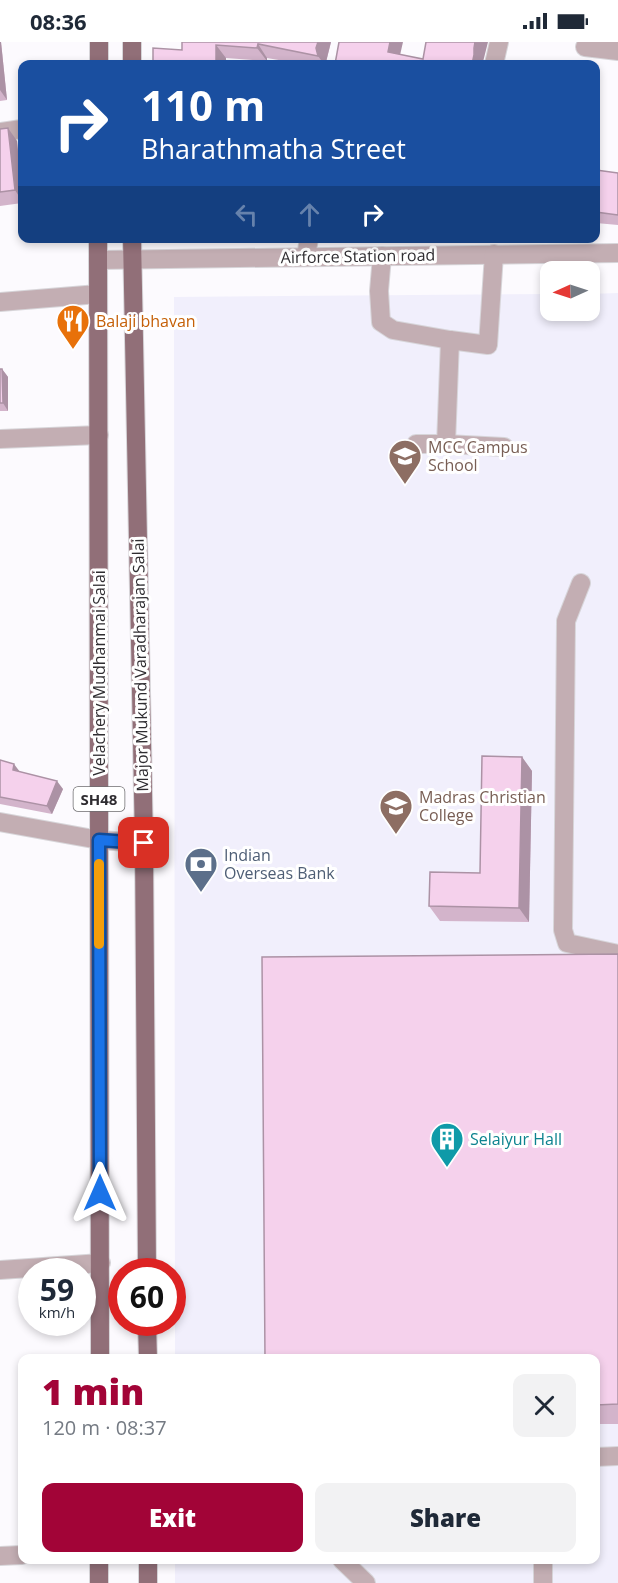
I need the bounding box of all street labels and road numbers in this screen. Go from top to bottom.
street label: Airforce Station road [281,244,435,268]
street label: Major Mukund Varadharajan Salai [127,538,153,792]
street label: Velachery Mudhanmai Salai [88,570,110,776]
road number: SH48 [74,787,124,811]

